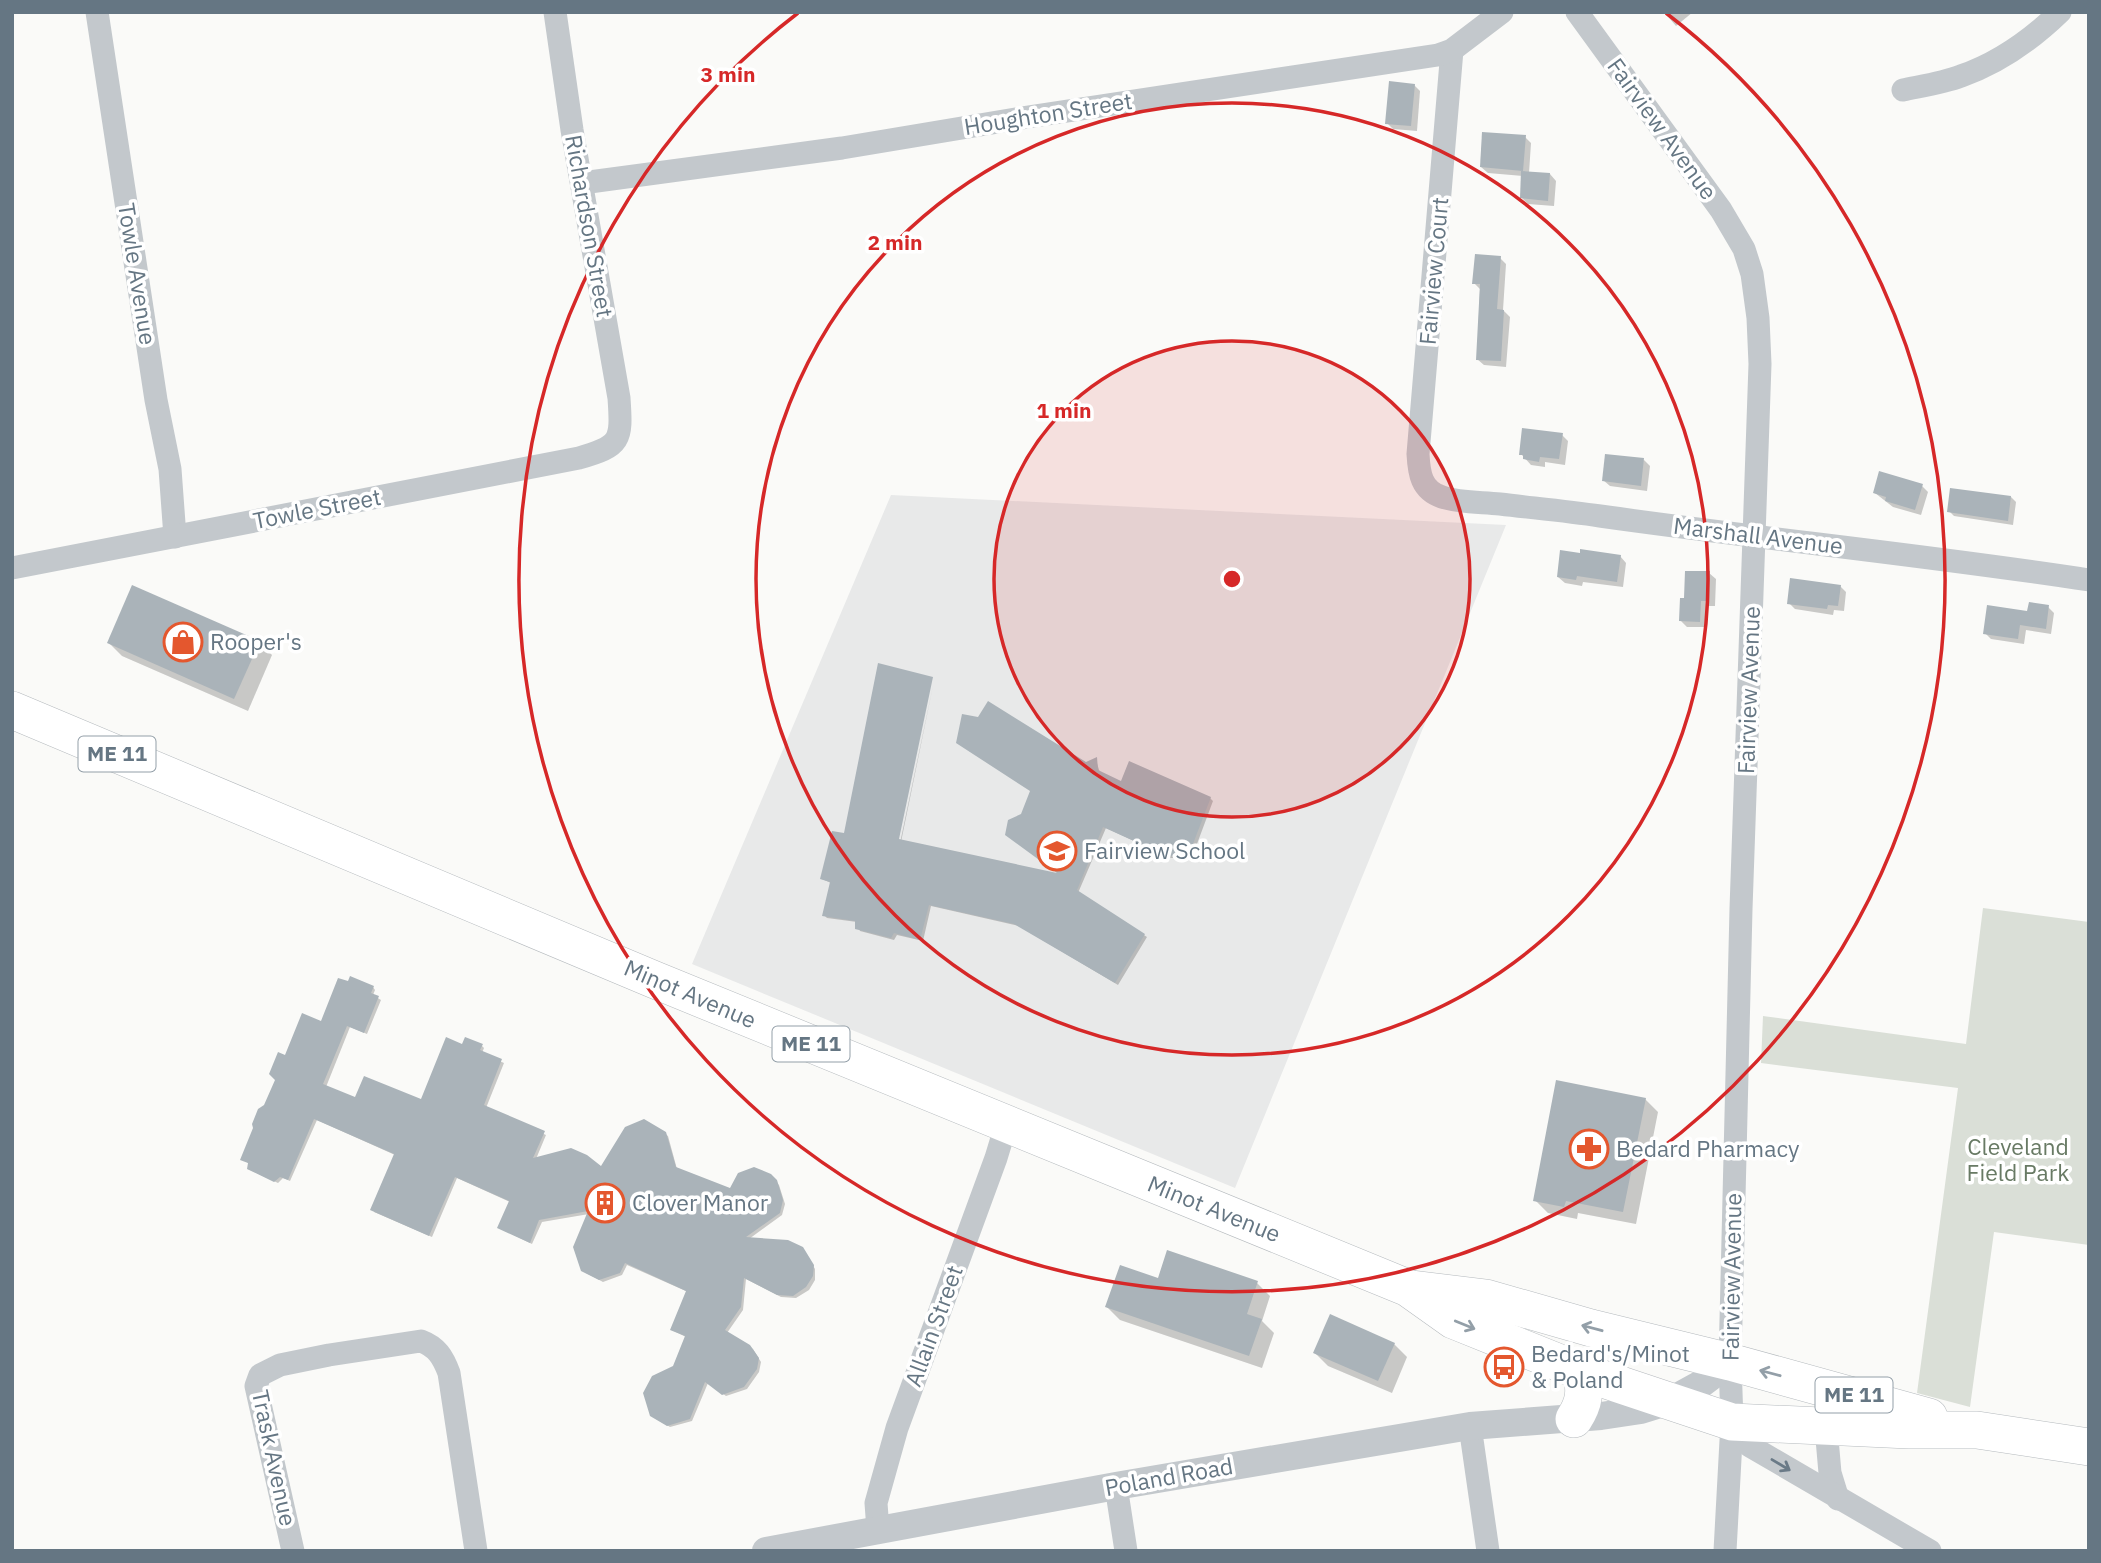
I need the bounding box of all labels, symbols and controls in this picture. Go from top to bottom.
street label: Fairview Avenue [1601,52,1724,205]
text: 3 min [701,60,755,88]
street label: Houghton Street [962,85,1134,141]
street label: Richardson Street [559,132,621,319]
street label: Fairview Court [1412,196,1454,346]
street label: Towle Avenue [112,201,164,347]
text: 2 min [868,228,922,256]
text: 1 min [1037,396,1091,424]
street label: Towle Street [250,481,383,535]
street label: Marshall Avenue [1672,510,1845,560]
centre of rings [1220,567,1244,591]
street label: Fairview Avenue [1730,605,1766,774]
shop icon: Rooper's [162,621,204,663]
place label: Rooper's [210,626,302,656]
road number: ME 11 [78,736,156,772]
school or university icon: Fairview School [1036,830,1078,872]
place label: Fairview School [1084,835,1245,865]
street label: Minot Avenue [620,952,761,1034]
road number: ME 11 [772,1026,850,1062]
pharmacy icon: Bedard Pharmacy [1568,1128,1610,1170]
park label: Cleveland Field Park [1967,1131,2069,1187]
place label: Bedard Pharmacy [1616,1133,1800,1163]
street label: Minot Avenue [1144,1168,1285,1248]
building icon: Clover Manor [584,1182,626,1224]
place label: Clover Manor [632,1187,769,1217]
street label: Fairview Avenue [1715,1193,1747,1361]
street label: Allain Street [897,1261,969,1390]
one-way arrow [1454,1319,1476,1332]
one-way arrow [1581,1321,1604,1334]
place label: Bedard's/Minot & Poland [1531,1338,1690,1394]
bus stop icon: Bedard's/Minot & Poland [1483,1346,1525,1388]
one-way arrow [1759,1366,1782,1379]
road number: ME 11 [1815,1378,1892,1412]
street label: Trask Avenue [246,1387,304,1529]
street label: Poland Road [1102,1450,1235,1502]
one-way arrow [1770,1458,1790,1472]

